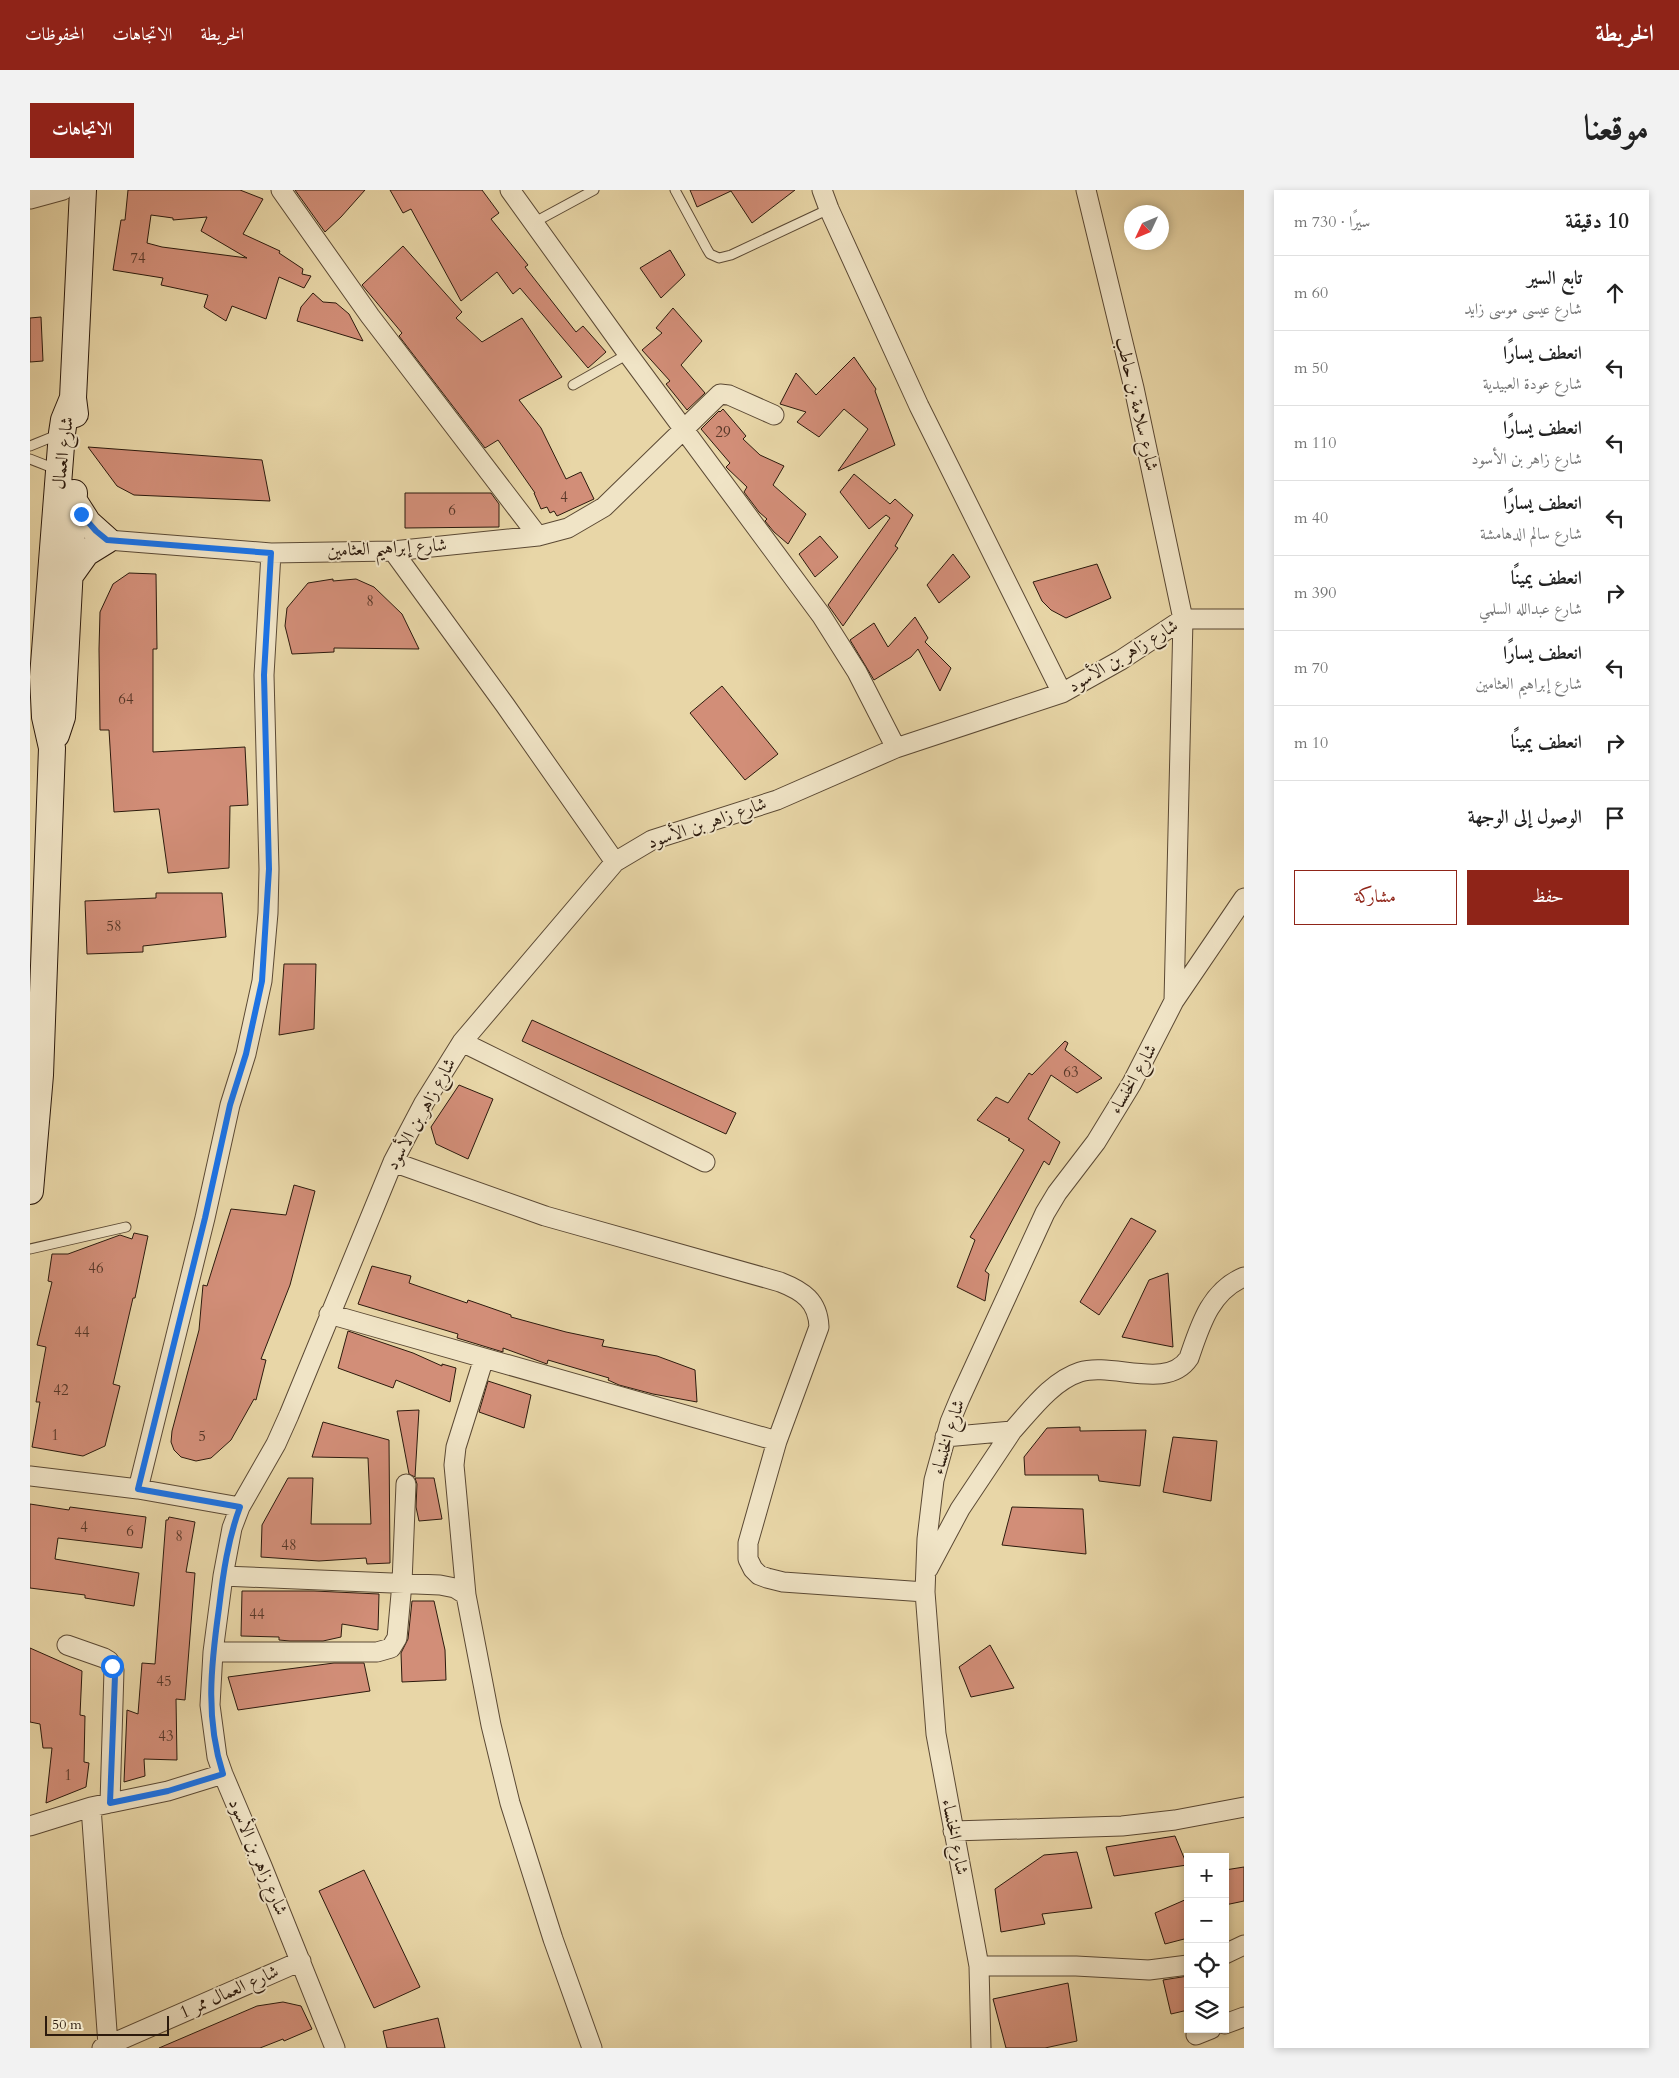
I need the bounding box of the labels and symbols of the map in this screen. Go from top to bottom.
north arrow [1124,205,1169,250]
house number: 74 [130,248,146,268]
street label: شارع سلامة بن حاطب [1107,335,1165,474]
street label: شارع العمال [46,415,82,491]
house number: 29 [715,422,731,442]
house number: 4 [560,487,568,507]
house number: 6 [448,500,456,520]
route end [70,503,93,526]
street label: شارع إبراهيم العثامين [327,532,448,569]
house number: 8 [366,591,374,611]
street label: شارع زاهر بن الأسود [1063,612,1184,701]
house number: 64 [118,689,134,709]
street label: شارع زاهر بن الأسود [644,790,771,857]
house number: 58 [106,916,122,936]
street label: شارع الخنساء [1103,1039,1165,1120]
street label: شارع زاهر بن الأسود [379,1053,464,1176]
house number: 63 [1063,1062,1079,1082]
house number: 46 [88,1258,104,1278]
house number: 44 [74,1322,90,1342]
house number: 42 [53,1380,69,1400]
street label: شارع الخنساء [925,1397,973,1478]
house number: 1 [51,1425,59,1445]
house number: 5 [198,1426,206,1446]
house number: 4 [80,1517,88,1537]
house number: 6 [126,1521,134,1541]
house number: 8 [175,1526,183,1546]
house number: 48 [281,1535,297,1555]
house number: 44 [249,1604,265,1624]
route start [101,1655,124,1678]
house number: 45 [156,1671,172,1691]
house number: 43 [158,1726,174,1746]
house number: 1 [64,1765,72,1785]
street label: شارع زاهر بن الأسود [220,1794,295,1920]
street label: شارع الخنساء [933,1797,975,1878]
street label: شارع العمال ممر 1 [175,1959,283,2027]
scale bar [45,2013,169,2036]

